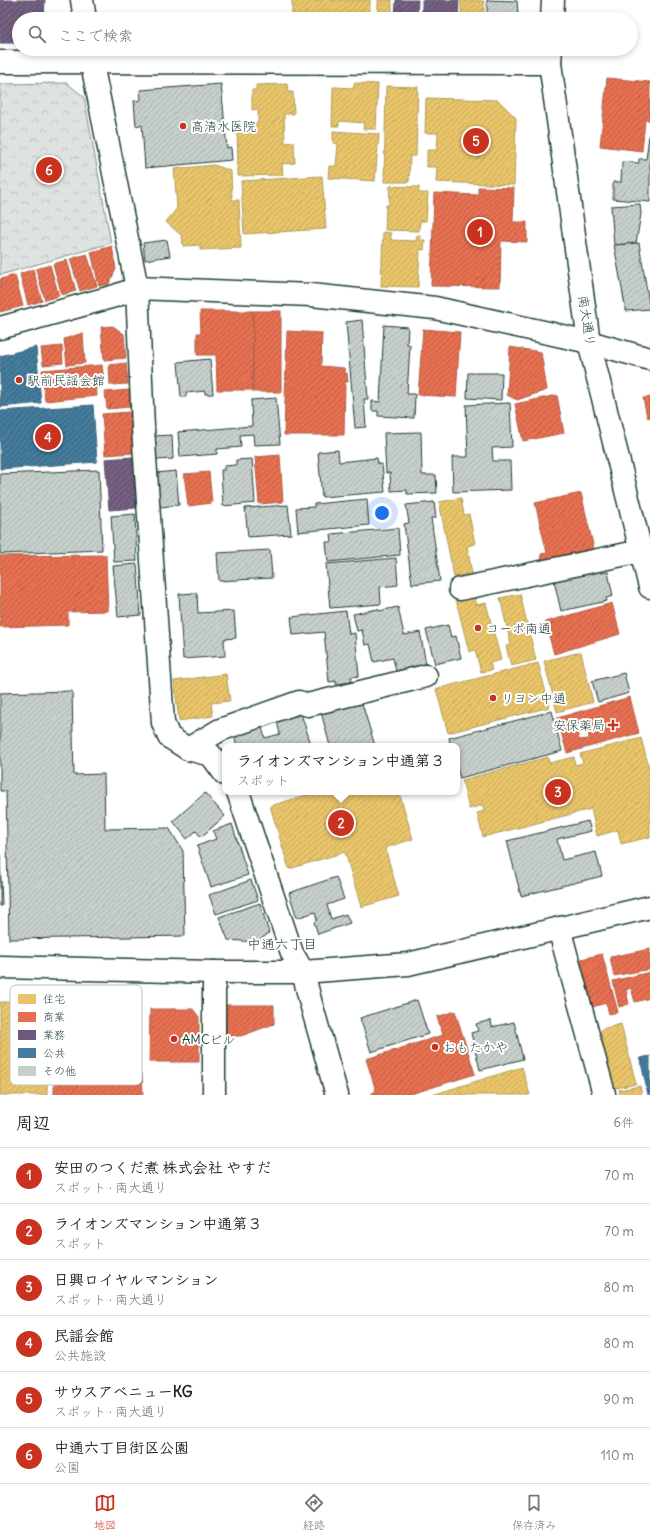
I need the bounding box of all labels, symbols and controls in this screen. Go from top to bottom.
search box [12,12,638,56]
icon: search [26,23,48,45]
text: ここで検索 [58,26,133,45]
place label: 高清水医院 [191,118,256,135]
marker: 高清水医院 [178,121,188,131]
pin: 5 [463,126,489,156]
pin: 6 [36,155,62,185]
pin: 1 [467,217,493,247]
street label: 南大通り [575,294,599,348]
place label: 駅前民謡会館 [27,372,105,389]
marker: 駅前民謡会館 [14,375,24,385]
pin: 4 [35,422,61,452]
your location [372,503,392,523]
place label: コーポ南通 [486,620,551,637]
marker: コーポ南通 [473,623,483,633]
place label: リヨン中通 [501,690,566,707]
marker: リヨン中通 [488,693,498,703]
place label: 安保薬局 [553,717,605,734]
marker: 安保薬局 [608,720,618,730]
popup [222,743,460,795]
text: ライオンズマンション中通第３ [237,751,445,770]
text: スポット [237,772,289,789]
pin: 3 [545,777,571,807]
pin: 2 [328,808,354,838]
district label: 中通六丁目 [247,935,317,953]
legend [10,985,142,1085]
text: 住宅 [43,992,65,1006]
text: 商業 [43,1010,65,1024]
text: 業務 [43,1028,65,1042]
place label: AMCビル [182,1031,235,1048]
marker: AMCビル [169,1034,179,1044]
place label: おもたかや [443,1039,508,1056]
marker: おもたかや [430,1042,440,1052]
text: 公共 [43,1046,65,1060]
text: その他 [43,1064,76,1078]
text: 周辺 [16,1112,50,1134]
text: 6件 [613,1114,634,1131]
text: 安田のつくだ煮 株式会社 やすだ [54,1158,271,1177]
text: 1 [26,1167,32,1184]
text: 70 m [605,1167,634,1184]
text: スポット · 南大通り [54,1179,167,1196]
text: ライオンズマンション中通第３ [54,1214,262,1233]
text: 2 [25,1223,33,1240]
text: 70 m [605,1223,634,1240]
text: スポット [54,1235,106,1252]
text: 日興ロイヤルマンション [54,1270,218,1289]
text: 3 [25,1279,33,1296]
text: 80 m [603,1279,634,1296]
text: スポット · 南大通り [54,1291,167,1308]
text: 民謡会館 [54,1326,114,1345]
text: 4 [25,1335,33,1352]
text: 80 m [603,1335,634,1352]
text: 公共施設 [54,1347,106,1364]
text: サウスアベニューKG [54,1382,193,1401]
text: 5 [25,1391,33,1408]
text: 90 m [603,1391,634,1408]
text: スポット · 南大通り [54,1403,167,1420]
text: 中通六丁目街区公園 [54,1438,189,1457]
text: 6 [25,1447,33,1464]
text: 110 m [601,1447,634,1464]
text: 公園 [54,1459,80,1476]
tab: 地図 [94,1492,116,1532]
tab: 経路 [303,1492,325,1532]
tab: 保存済み [512,1492,556,1532]

